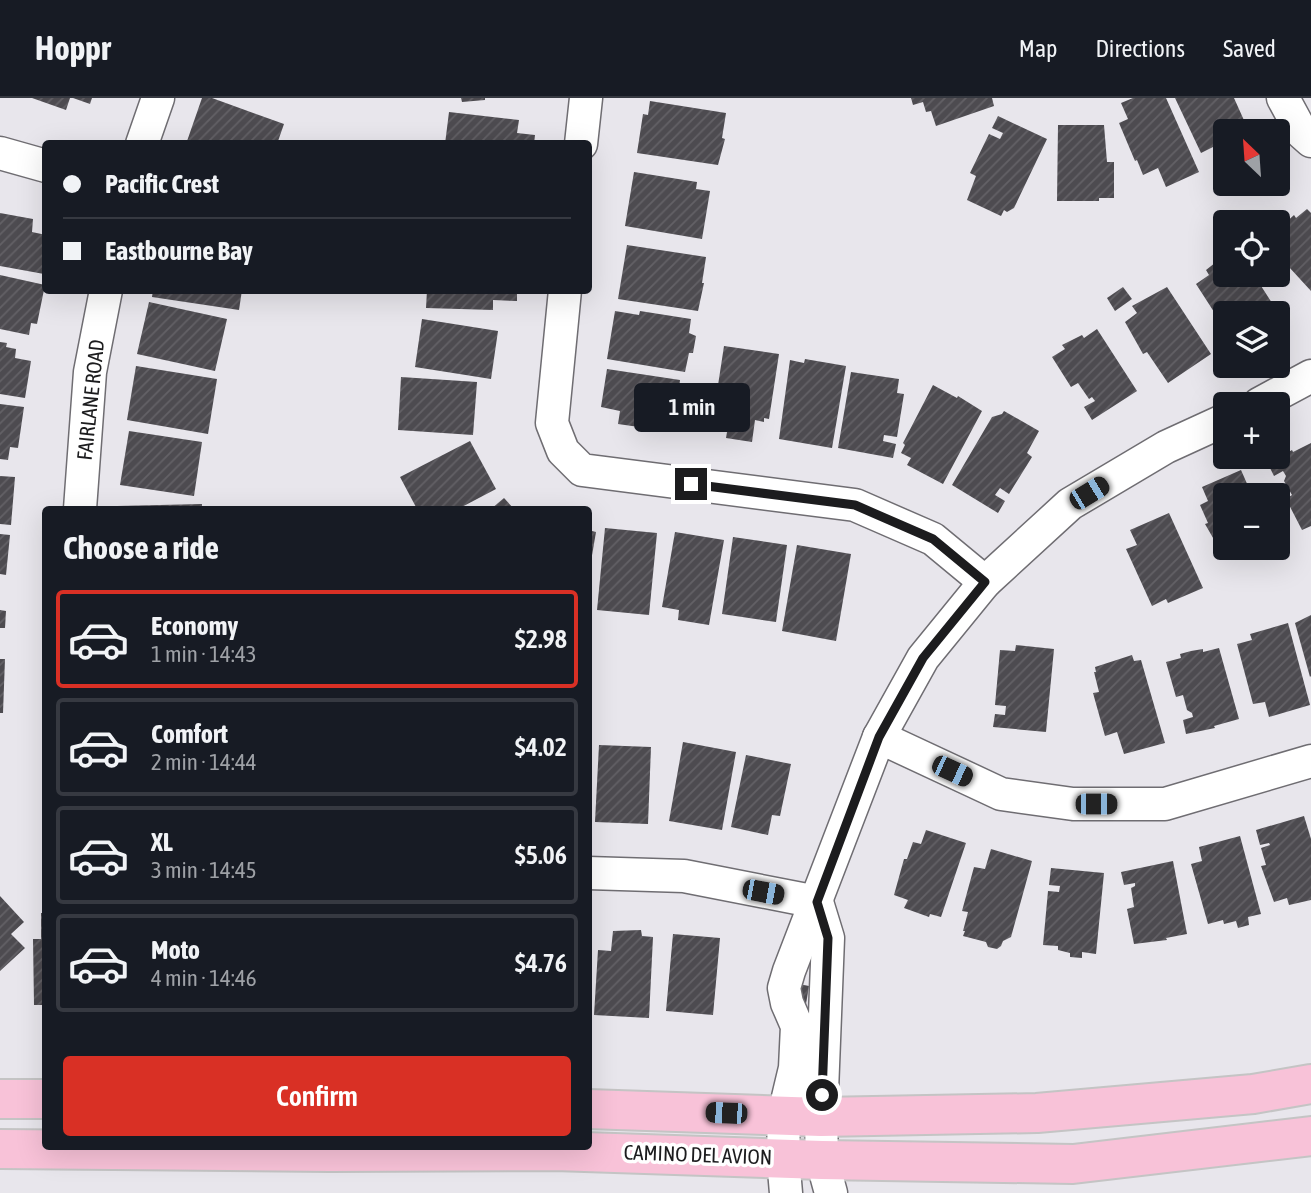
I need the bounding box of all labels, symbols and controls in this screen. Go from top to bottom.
text: Hoppr [35,29,111,67]
text: Map [1019,35,1057,62]
text: Directions [1095,35,1185,62]
text: Saved [1223,35,1276,62]
north arrow [1213,119,1290,196]
map controls [1213,119,1290,560]
text: Pacific Crest [105,169,219,199]
button: locate [1213,210,1290,287]
text: Eastbourne Bay [105,236,253,266]
button: layers [1213,301,1290,378]
street label: FAIRLANE ROAD [72,338,108,462]
callout: 1 min [633,382,749,432]
button: + [1213,392,1290,469]
text: 1 min [669,394,715,420]
route end [675,468,707,500]
car [1066,473,1113,513]
button: − [1213,483,1290,560]
text: Choose a ride [63,529,219,566]
icon: car [67,608,130,671]
text: Economy [151,611,238,641]
text: $2.98 [515,624,567,654]
text: 1 min · 14:43 [151,641,257,667]
icon: car [67,716,130,779]
text: Comfort [151,719,228,749]
text: $4.02 [515,732,567,762]
text: 2 min · 14:44 [151,749,257,775]
car [929,753,976,789]
car [1076,794,1118,815]
icon: car [67,824,130,887]
text: XL [151,827,173,857]
text: $5.06 [515,840,567,870]
text: 3 min · 14:45 [151,857,257,883]
car [741,878,786,906]
icon: car [67,932,130,995]
text: Moto [151,935,200,965]
text: $4.76 [515,948,567,978]
text: 4 min · 14:46 [151,965,257,991]
button: Confirm [63,1056,571,1136]
route start [806,1079,838,1111]
car [705,1102,748,1124]
street label: CAMINO DEL AVION [623,1139,773,1169]

